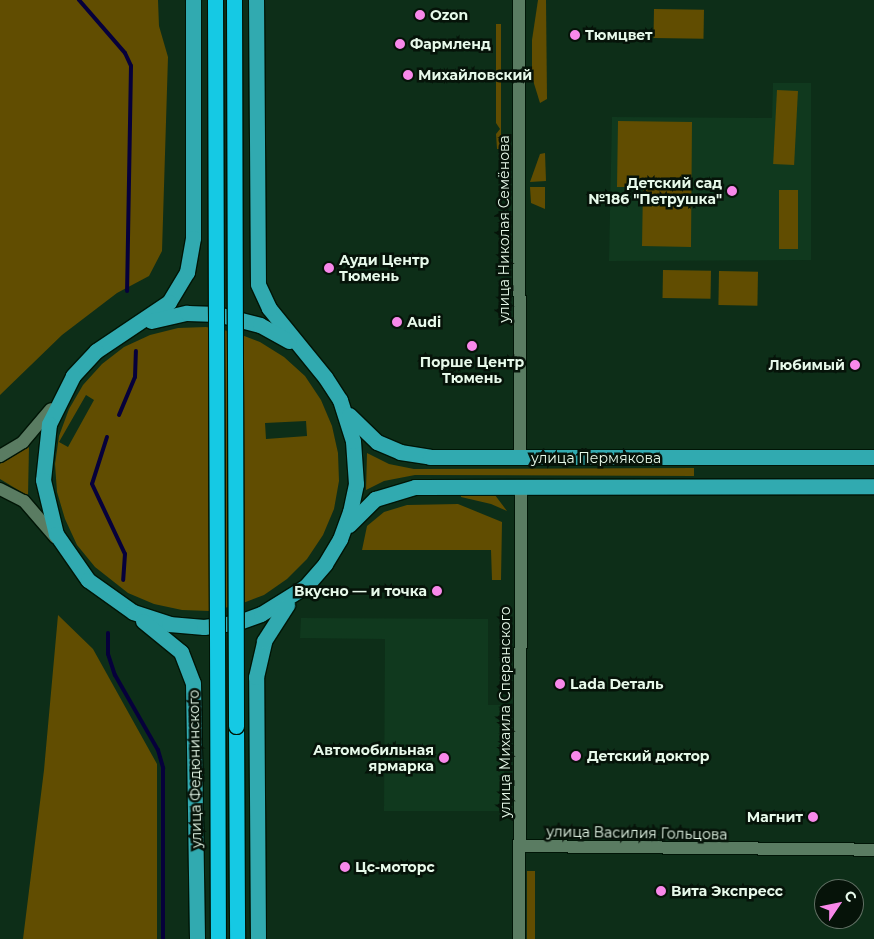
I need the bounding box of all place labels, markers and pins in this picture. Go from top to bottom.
place label: Ozon [430,7,468,23]
marker: Ozon [414,9,426,21]
place label: Тюмцвет [585,27,653,43]
marker: Тюмцвет [569,29,581,41]
place label: Фармленд [410,36,491,52]
marker: Фармленд [394,38,406,50]
place label: Михайловский [418,67,532,83]
marker: Михайловский [402,69,414,81]
place label: Детский сад №186 "Петрушка" [588,175,722,208]
marker: Детский сад №186 "Петрушка" [726,185,738,197]
place label: Ауди Центр Тюмень [339,252,429,284]
marker: Ауди Центр Тюмень [323,262,335,274]
place label: Audi [407,314,441,330]
marker: Audi [391,316,403,328]
marker: Порше Центр Тюмень [466,340,478,352]
place label: Порше Центр Тюмень [420,354,524,387]
place label: Любимый [768,357,845,373]
marker: Любимый [849,359,861,371]
place label: Вкусно — и точка [294,583,427,599]
marker: Вкусно — и точка [431,585,443,597]
place label: Lada Dеталь [570,676,664,692]
marker: Lada Dеталь [554,678,566,690]
place label: Автомобильная ярмарка [313,742,434,774]
place label: Детский доктор [587,748,710,764]
marker: Детский доктор [569,749,583,763]
marker: Автомобильная ярмарка [438,752,450,764]
place label: Магнит [747,809,803,825]
marker: Магнит [807,811,819,823]
place label: Цс-моторс [355,859,435,875]
marker: Цс-моторс [339,861,351,873]
place label: Вита Экспресс [671,883,783,899]
marker: Вита Экспресс [655,885,667,897]

